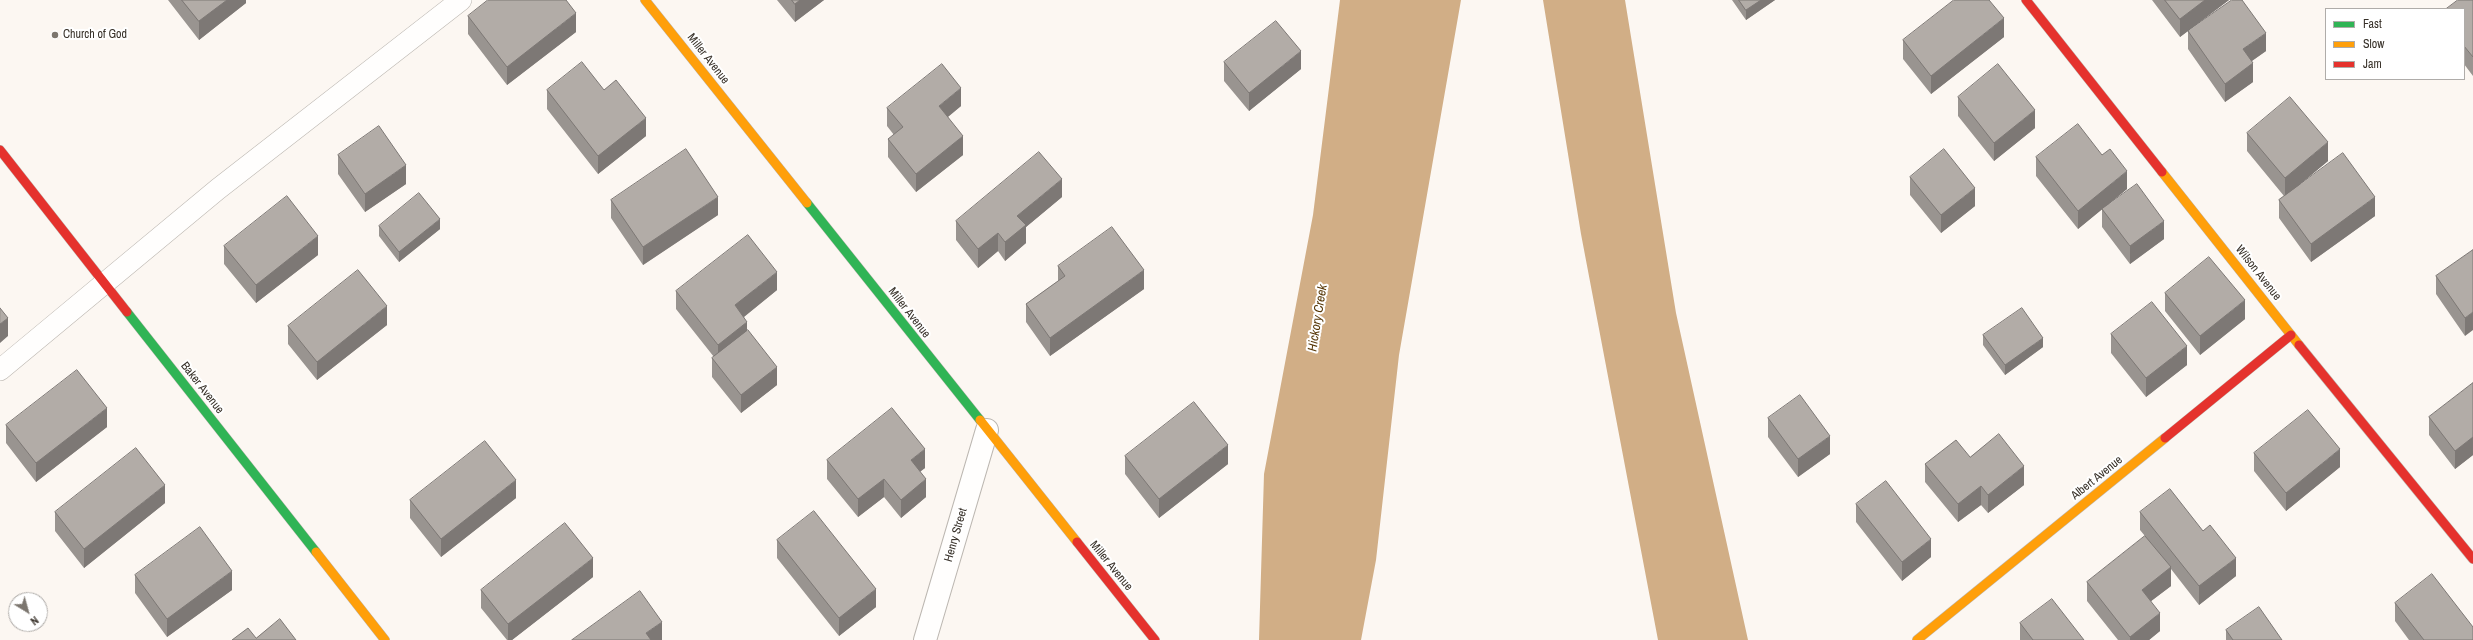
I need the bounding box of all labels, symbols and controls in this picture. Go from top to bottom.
legend [2325,8,2465,80]
text: Fast [2363,16,2382,32]
place label: Church of God [63,28,127,42]
marker: Church of God [50,30,60,40]
street label: Miller Avenue [684,31,732,87]
text: Slow [2363,36,2384,52]
text: Jam [2363,56,2382,72]
street label: Wilson Avenue [2232,243,2284,303]
water label: Hickory Creek [1305,283,1331,353]
street label: Miller Avenue [885,285,933,341]
street label: Baker Avenue [177,359,227,417]
street label: Albert Avenue [2069,453,2125,503]
street label: Henry Street [941,506,971,564]
street label: Miller Avenue [1087,538,1135,594]
north arrow [8,592,48,632]
text: N [28,613,41,628]

